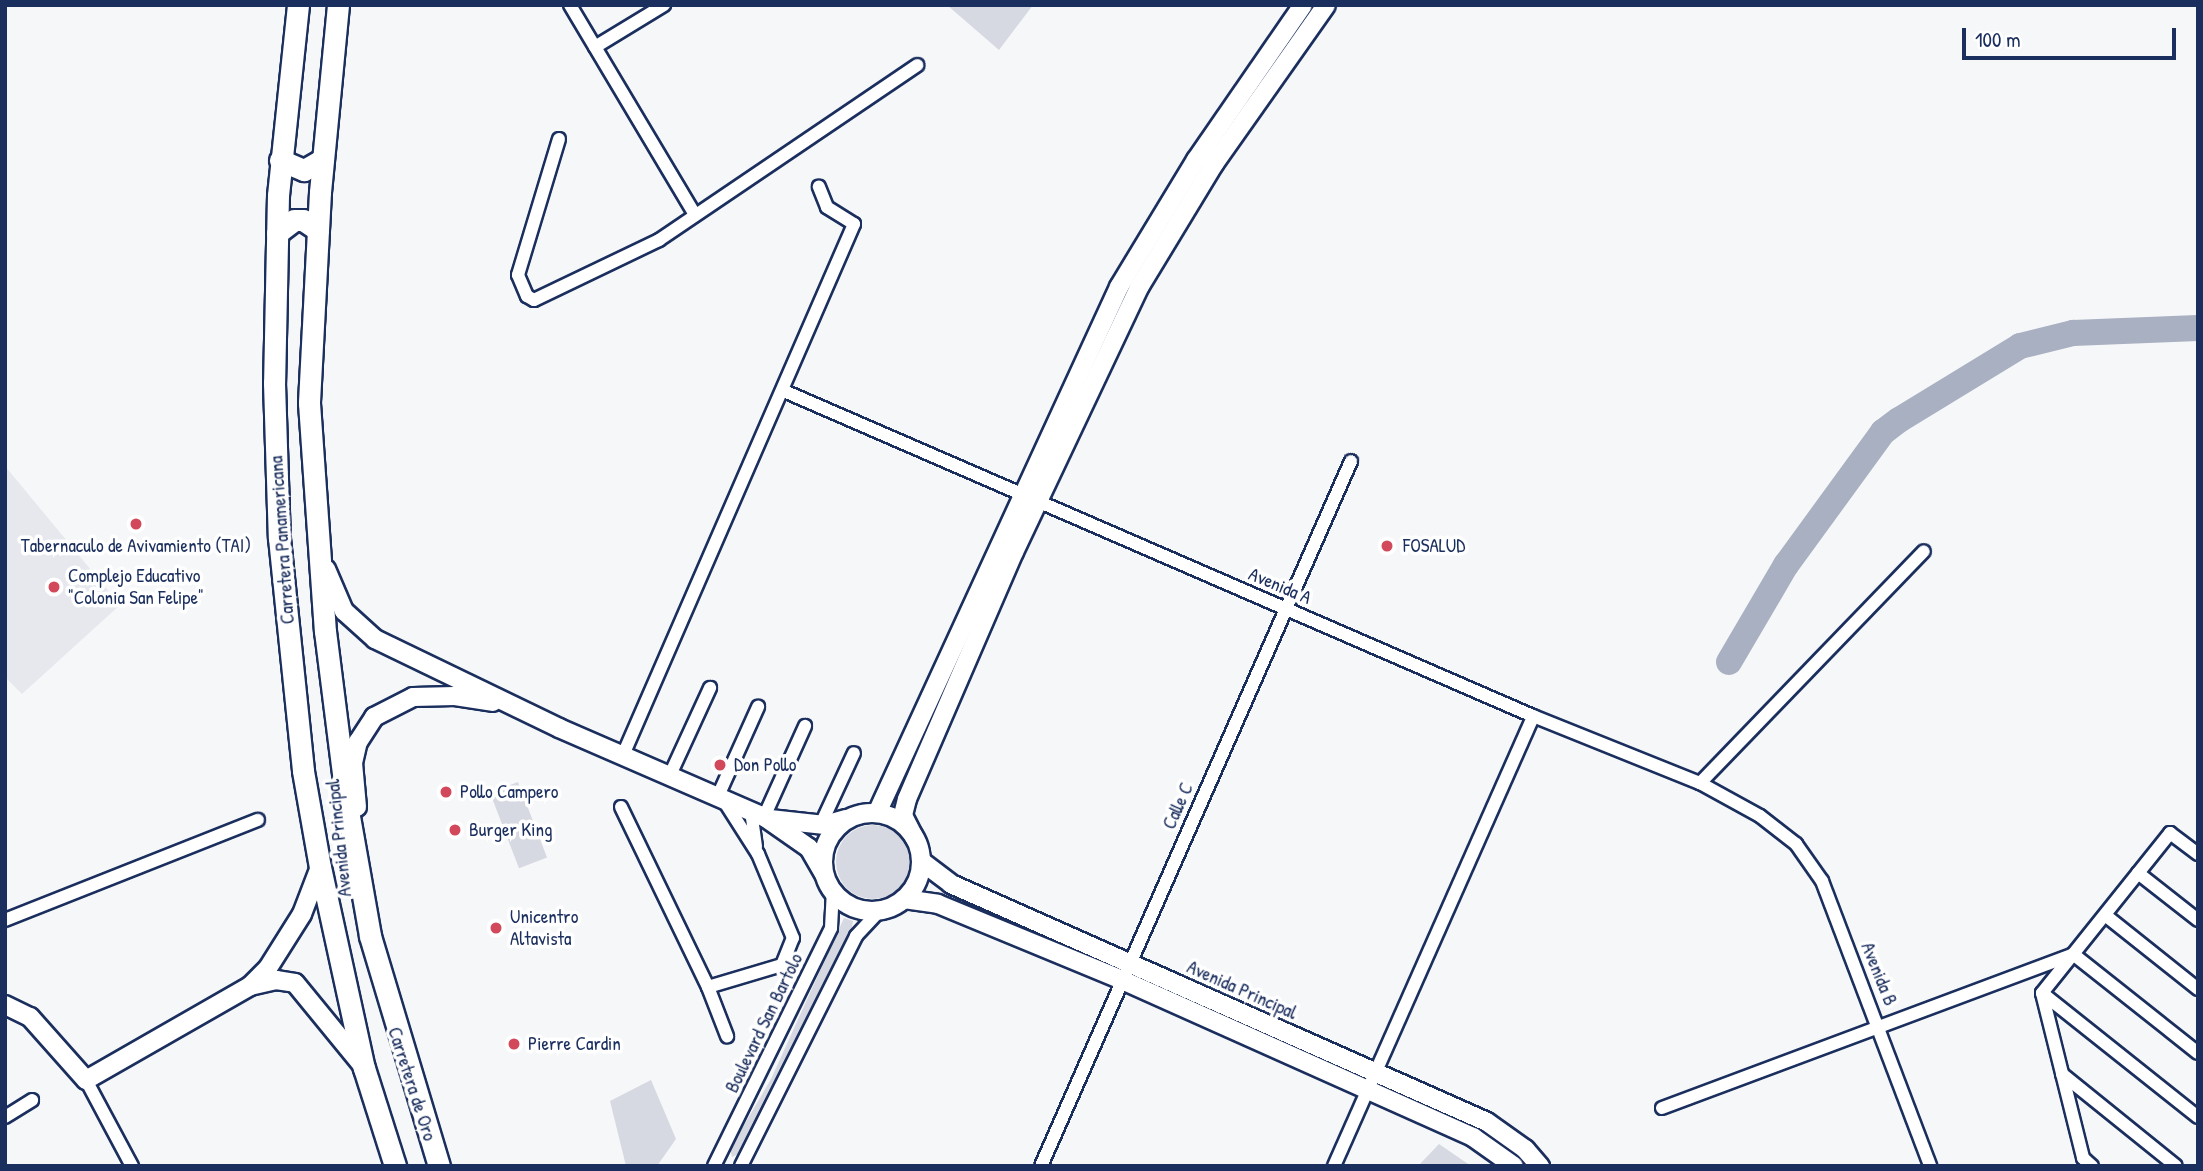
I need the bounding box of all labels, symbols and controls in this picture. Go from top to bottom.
scale bar [1965,14,2178,58]
text: 100 m [1975,25,2021,54]
street label: Carretera Panamericana [265,455,299,625]
marker: Tabernaculo de Avivamiento (TAI) [128,516,144,532]
place label: Tabernaculo de Avivamiento (TAI) [21,535,251,557]
place label: FOSALUD [1403,535,1465,557]
marker: FOSALUD [1377,536,1397,556]
street label: Avenida A [1245,563,1315,609]
place label: Complejo Educativo "Colonia San Felipe" [68,565,204,609]
marker: Complejo Educativo "Colonia San Felipe" [46,579,62,595]
place label: Don Pollo [734,754,796,776]
marker: Don Pollo [712,757,728,773]
street label: Avenida Principal [321,778,357,898]
street label: Calle C [1158,779,1198,833]
place label: Pollo Campero [460,781,558,803]
marker: Pollo Campero [438,784,454,800]
place label: Burger King [469,819,552,841]
marker: Burger King [447,822,463,838]
place label: Unicentro Altavista [510,906,578,950]
marker: Unicentro Altavista [488,920,504,936]
street label: Avenida B [1856,939,1902,1009]
street label: Boulevard San Bartolo [720,950,808,1096]
street label: Avenida Principal [1183,956,1301,1024]
street label: Carretera de Oro [383,1024,441,1144]
place label: Pierre Cardin [528,1033,621,1055]
marker: Pierre Cardin [506,1036,522,1052]

